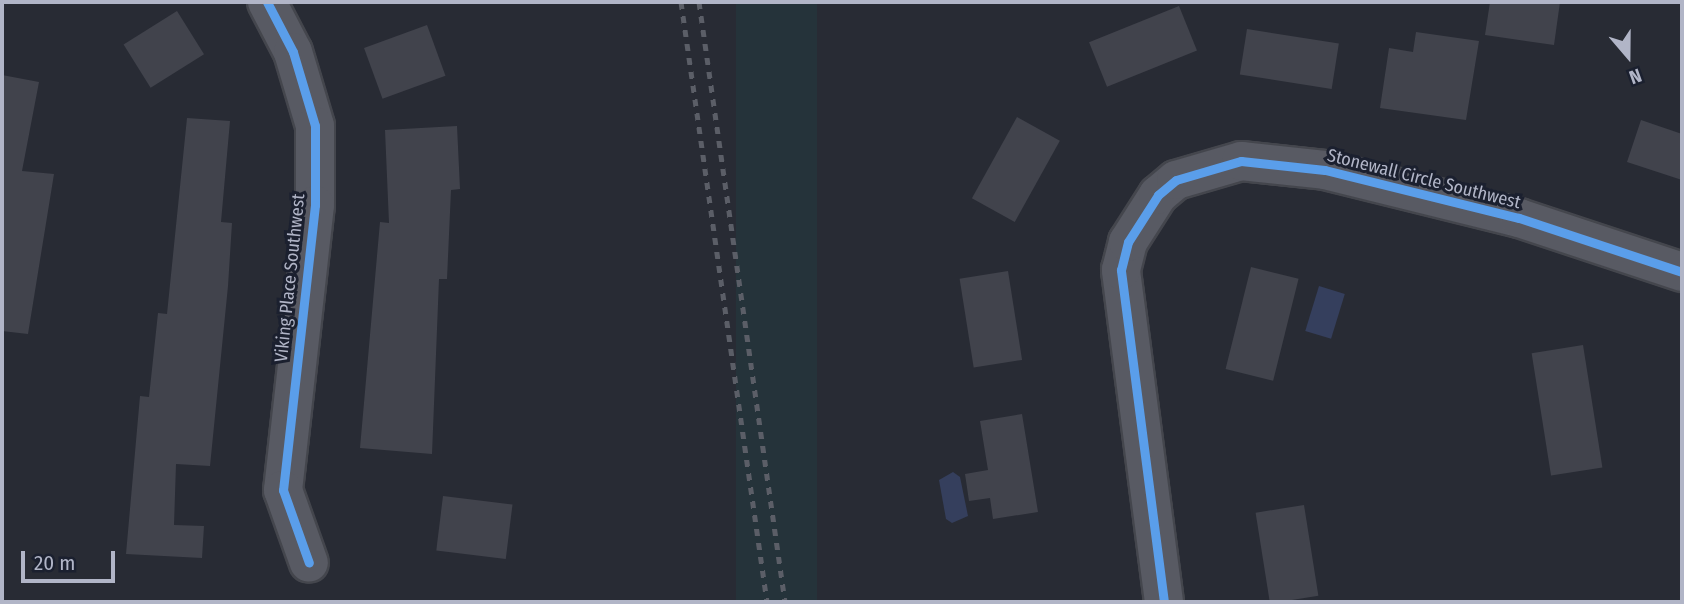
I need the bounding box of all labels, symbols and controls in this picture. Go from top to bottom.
north arrow [1593,21,1663,91]
text: N [1626,63,1645,89]
street label: Stonewall Circle Southwest [1325,144,1523,214]
street label: Viking Place Southwest [270,193,310,363]
scale bar [24,538,119,582]
text: 20 m [34,550,75,576]

